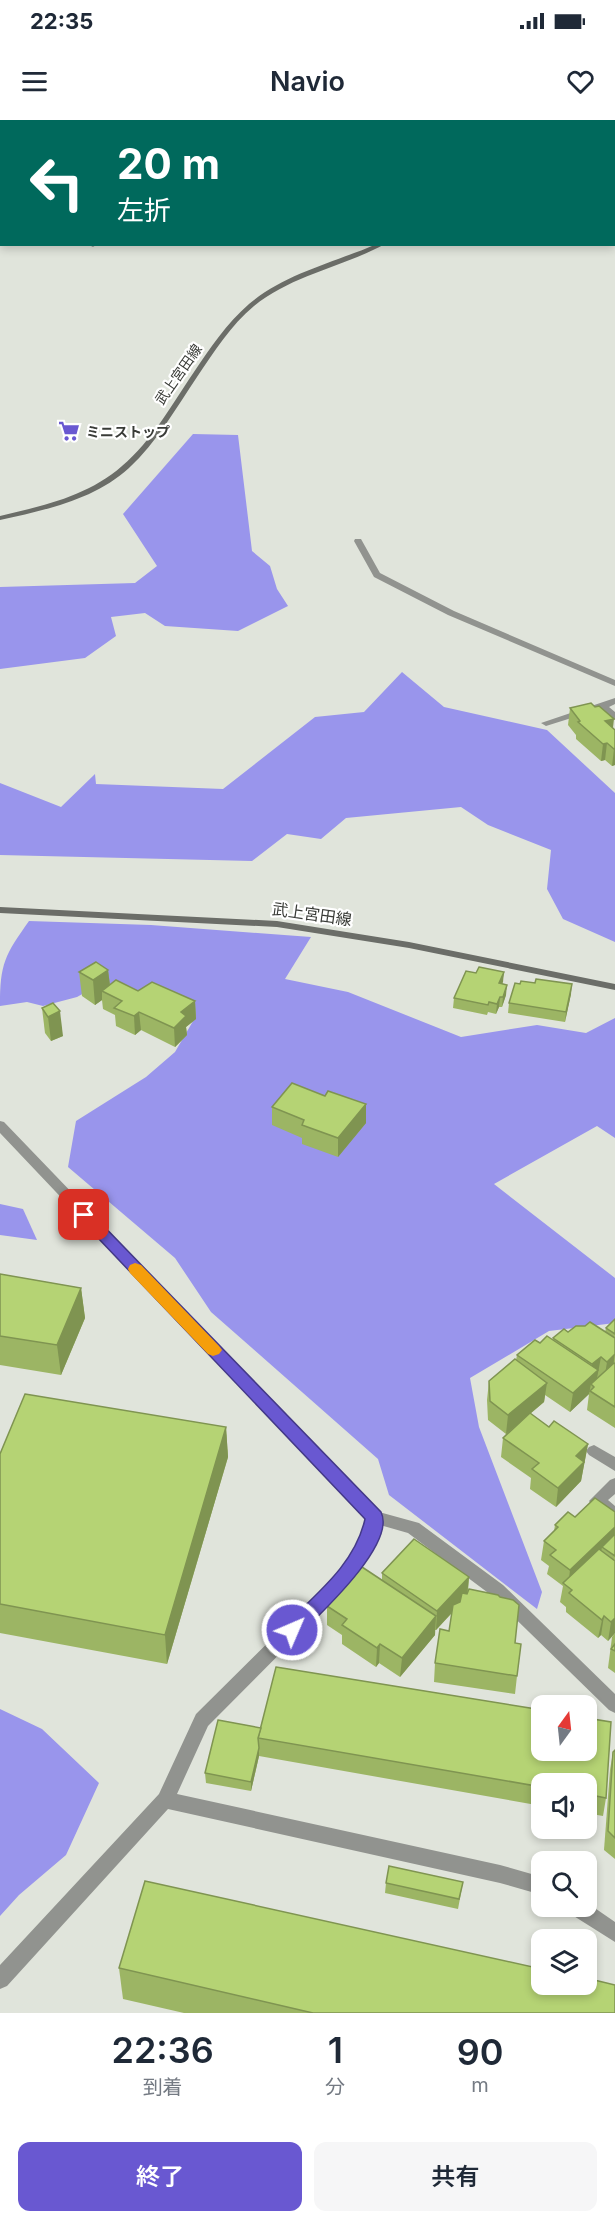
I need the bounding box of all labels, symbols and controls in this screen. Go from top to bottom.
text: 22:35 [30,8,93,34]
icon: menu [18,65,51,98]
text: Navio [270,65,345,98]
icon: heart [564,65,597,98]
text: 20 m [117,138,220,189]
icon: left [18,144,96,222]
text: 左折 [117,194,171,227]
street label: 武上宮田線 [151,340,205,408]
supermarket icon: ミニストップ [57,419,81,443]
place label: ミニストップ [86,423,170,440]
street label: 武上宮田線 [271,899,353,929]
pin [58,1189,109,1240]
icon: arrive [67,1198,100,1231]
position arrow [260,1598,324,1662]
north arrow [531,1695,597,1761]
map controls [531,1695,597,1995]
button: sound [531,1773,597,1839]
button: search [531,1851,597,1917]
button: layers [531,1929,597,1995]
text: 22:36 [111,2028,214,2072]
text: 1 [328,2028,343,2072]
text: 90 [457,2030,504,2074]
text: m [471,2073,489,2097]
text: 到着 [143,2075,183,2099]
text: 分 [325,2075,345,2099]
button: 終了 [18,2142,302,2211]
button: 共有 [314,2142,597,2211]

